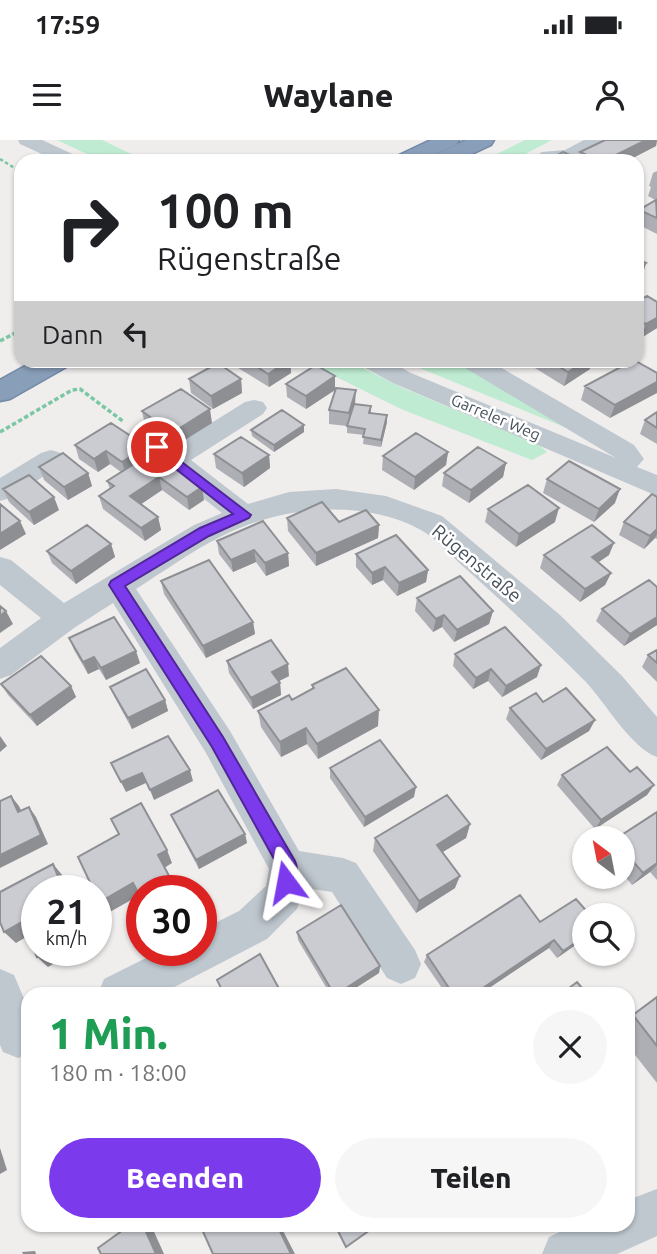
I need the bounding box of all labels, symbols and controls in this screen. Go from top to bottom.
text: 17:59 [35,10,100,39]
icon: menu [28,76,66,114]
icon: person [591,76,629,114]
text: Waylane [263,77,394,113]
icon: right [42,182,133,273]
text: 100 m [157,182,294,237]
text: Rügenstraße [157,240,342,276]
icon: left [117,315,155,353]
text: Dann [42,320,103,349]
street label: Garreler Weg [449,390,543,444]
pin [127,417,187,477]
icon: arrive [138,428,176,466]
street label: Rügenstraße [428,519,526,607]
north arrow [572,826,635,889]
map controls [572,826,635,966]
position arrow [249,845,323,919]
speed limit sign: 30 [126,875,217,966]
text: 21 [47,891,86,931]
button: search [572,903,635,966]
text: km/h [46,928,87,948]
text: 1 Min. [49,1010,168,1057]
button: close [533,1010,607,1084]
text: 180 m · 18:00 [49,1060,187,1085]
button: Beenden [49,1138,321,1218]
button: Teilen [335,1138,607,1218]

